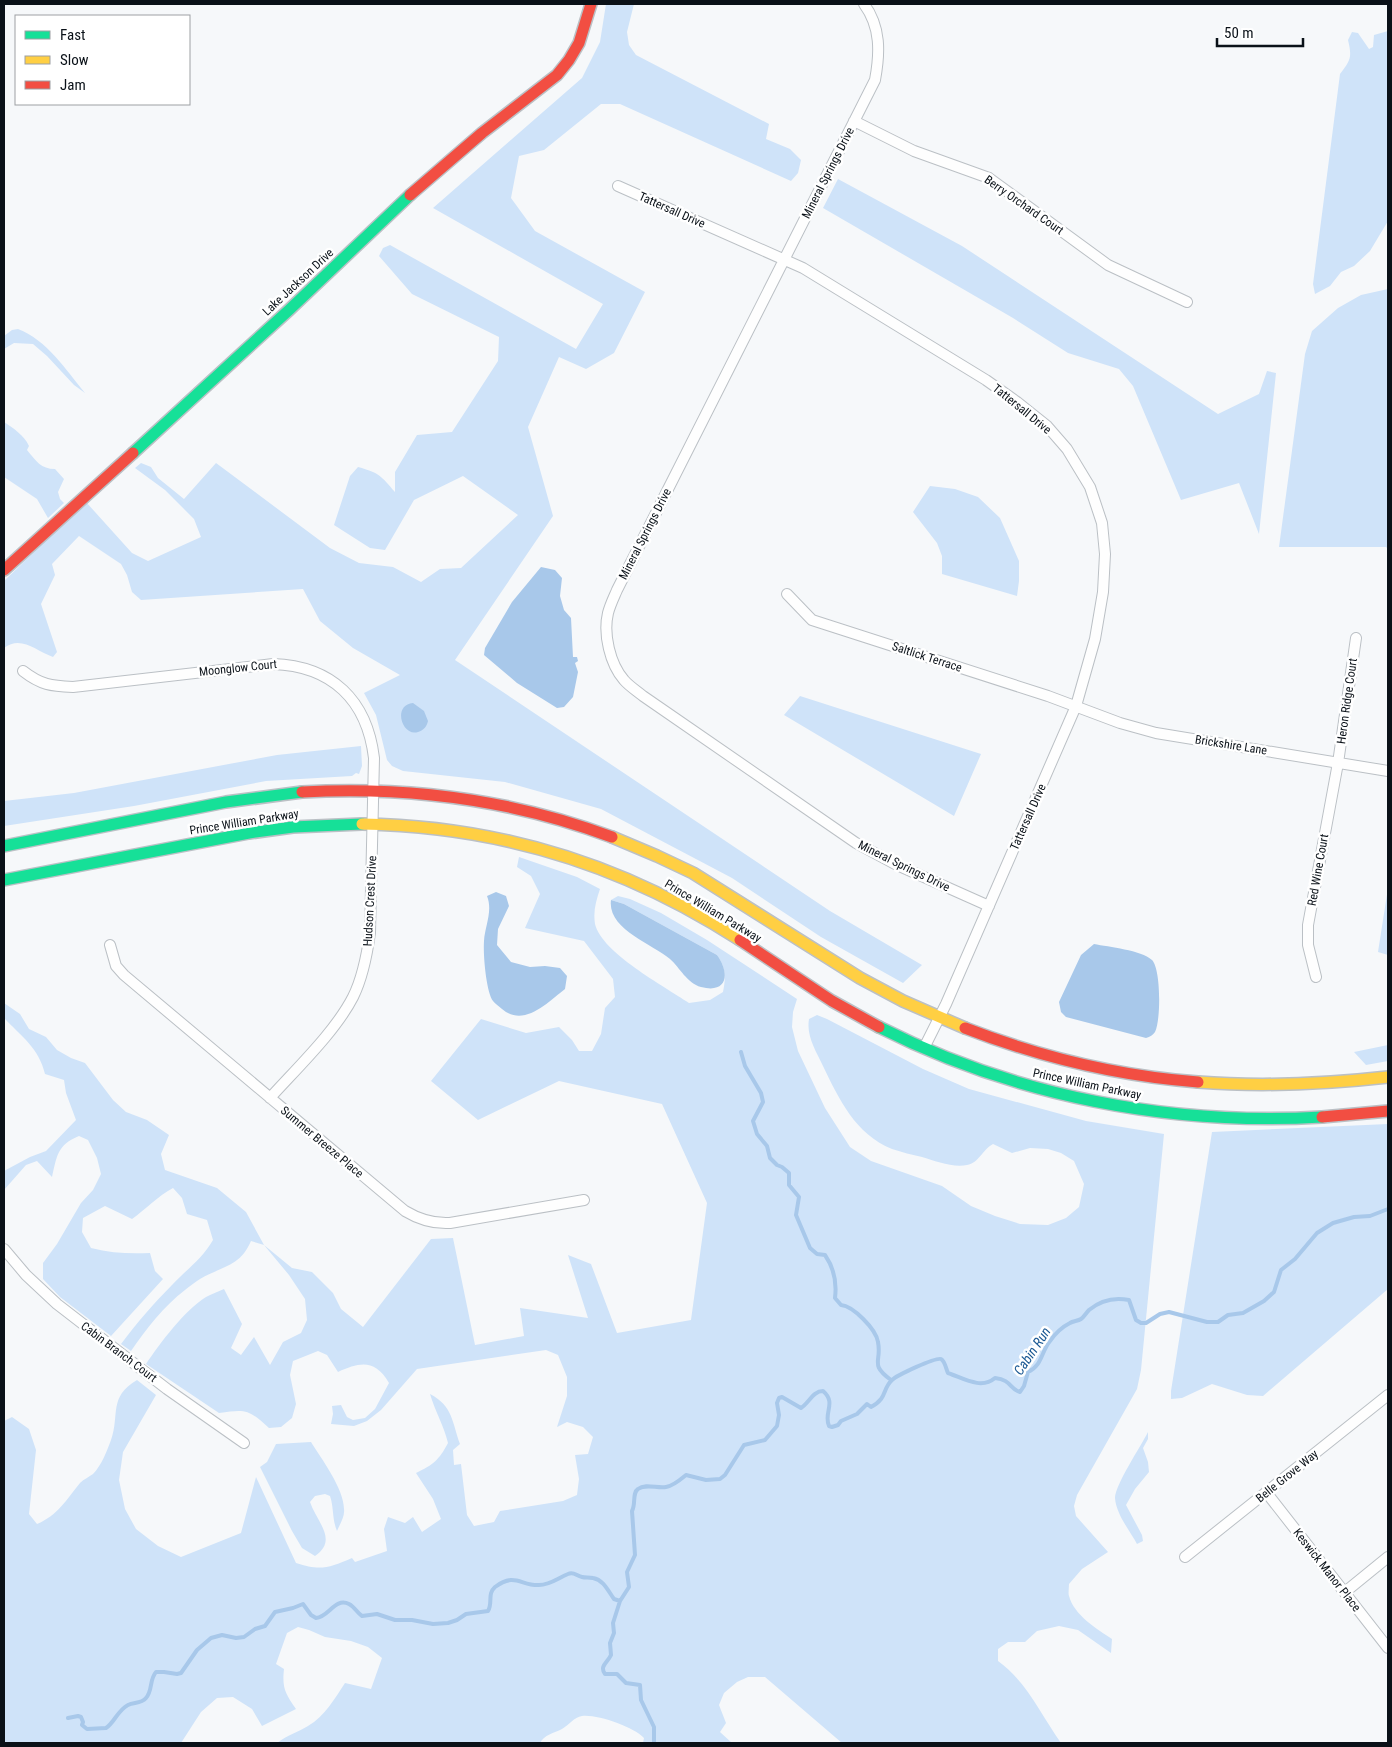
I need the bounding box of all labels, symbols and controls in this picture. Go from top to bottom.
legend [15,15,190,105]
scale bar [1217,15,1303,47]
text: 50 m [1224,24,1254,42]
text: Fast [60,26,85,44]
text: Slow [60,51,89,69]
text: Jam [60,76,86,94]
street label: Mineral Springs Drive [799,125,857,221]
street label: Berry Orchard Court [982,172,1067,238]
street label: Tattersall Drive [637,189,708,231]
street label: Lake Jackson Drive [260,245,337,318]
street label: Tattersall Drive [990,381,1054,437]
street label: Mineral Springs Drive [616,486,674,582]
street label: Saltlick Terrace [890,639,964,675]
street label: Moonglow Court [198,657,278,679]
street label: Heron Ridge Court [1334,657,1360,745]
street label: Brickshire Lane [1194,732,1268,758]
street label: Tattersall Drive [1007,781,1049,852]
street label: Prince William Parkway [188,806,300,838]
street label: Red Wine Court [1305,832,1331,907]
street label: Mineral Springs Drive [856,838,953,894]
street label: Hudson Crest Drive [361,855,379,947]
street label: Prince William Parkway [662,877,764,945]
street label: Prince William Parkway [1032,1066,1142,1102]
street label: Summer Breeze Place [278,1103,366,1181]
street label: Cabin Branch Court [78,1319,160,1385]
water label: Cabin Run [1010,1324,1054,1378]
street label: Belle Grove Way [1253,1447,1321,1505]
street label: Keswick Manor Place [1290,1526,1364,1614]

